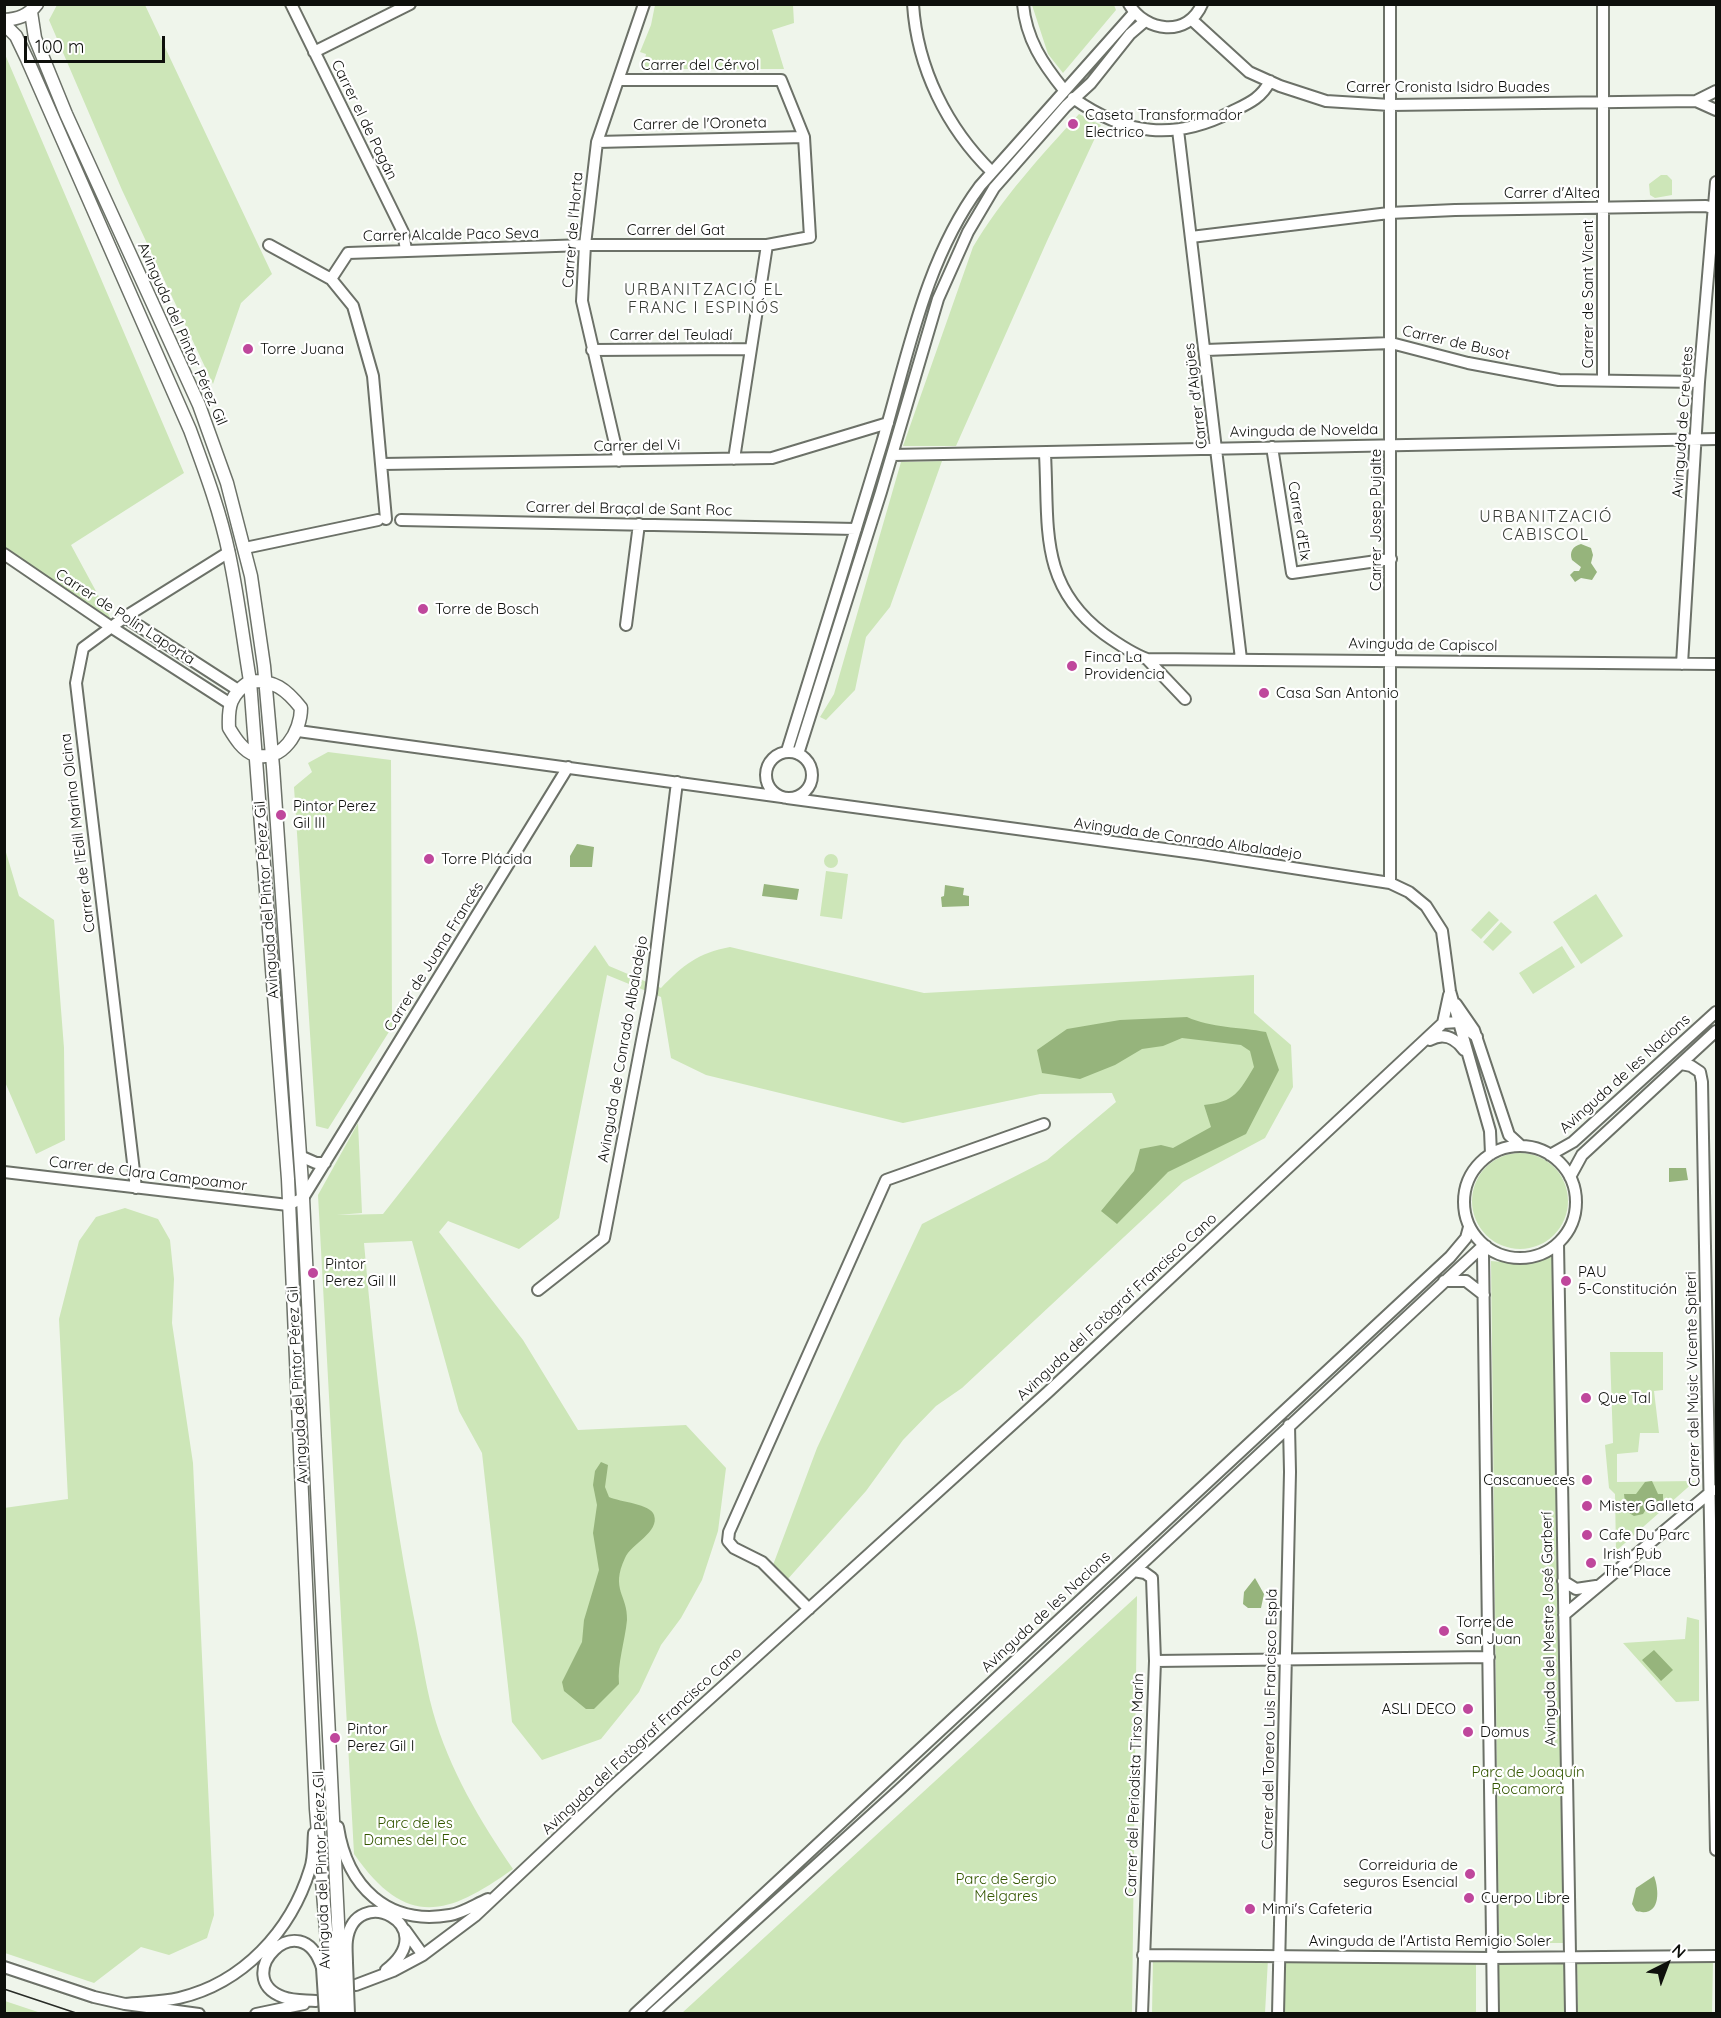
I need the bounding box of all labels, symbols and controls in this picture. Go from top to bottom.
scale bar [27,24,168,62]
text: 100 m [35,35,84,58]
street label: Carrer del Cérvol [641,56,759,74]
street label: Carrer el de Pagán [327,57,401,183]
street label: Carrer Cronista Isidro Buades [1346,78,1550,96]
place label: Caseta Transformador Electrico [1085,106,1243,141]
street label: Carrer de l'Oroneta [633,114,767,134]
marker: Caseta Transformador Electrico [1066,117,1080,131]
street label: Carrer de l'Horta [559,171,587,289]
street label: Carrer d'Altea [1504,184,1600,202]
street label: Carrer de Sant Vicent [1579,220,1597,368]
street label: Carrer del Gat [627,221,725,239]
street label: Carrer Alcalde Paco Seva [363,224,539,246]
street label: Avinguda del Pintor Pérez Gil [133,240,231,428]
district label: URBANITZACIÓ EL FRANC I ESPINÓS [624,280,784,318]
street label: Carrer de Busot [1401,322,1511,364]
street label: Carrer del Teuladí [610,326,732,344]
place label: Torre Juana [260,340,344,358]
marker: Torre Juana [241,342,255,356]
street label: Carrer d'Aigües [1181,342,1211,450]
street label: Avinguda de Creuetes [1669,346,1697,498]
street label: Avinguda de Novelda [1230,421,1378,441]
street label: Carrer del Vi [593,436,681,456]
street label: Carrer Josep Pujalte [1367,449,1385,591]
street label: Carrer d’Elx [1284,480,1314,562]
street label: Carrer del Braçal de Sant Roc [526,498,732,520]
district label: URBANITZACIÓ CABISCOL [1479,507,1613,545]
street label: Carrer de Polín Laporta [52,565,198,669]
place label: Torre de Bosch [435,600,539,618]
marker: Torre de Bosch [416,602,430,616]
street label: Avinguda de Capiscol [1348,635,1498,655]
place label: Finca La Providencia [1084,648,1165,683]
marker: Finca La Providencia [1065,659,1079,673]
place label: Casa San Antonio [1276,684,1399,702]
marker: Casa San Antonio [1257,686,1271,700]
street label: Carrer de l'Edil Marina Olcina [57,732,99,934]
place label: Pintor Perez Gil III [293,797,376,832]
street label: Avinguda del Pintor Pérez Gil [251,800,283,1000]
marker: Pintor Perez Gil III [274,808,288,822]
street label: Avinguda de Conrado Albaladejo [1073,814,1303,864]
place label: Torre Plácida [441,850,532,868]
marker: Torre Plácida [422,852,436,866]
street label: Carrer de Juana Francés [380,879,488,1035]
street label: Avinguda de Conrado Albaladejo [594,934,652,1164]
street label: Avinguda de les Nacions [1556,1011,1694,1137]
street label: Carrer de Clara Campoamor [48,1153,248,1195]
street label: Avinguda del Fotògraf Francisco Cano [1013,1210,1221,1404]
place label: Pintor Perez Gil II [325,1255,396,1290]
place label: PAU 5-Constitución [1578,1263,1677,1298]
marker: Pintor Perez Gil II [306,1266,320,1280]
street label: Carrer del Músic Vicente Spiteri [1682,1271,1704,1487]
marker: PAU 5-Constitución [1559,1274,1573,1288]
street label: Avinguda del Pintor Pérez Gil [284,1285,312,1485]
place label: Que Tal [1598,1389,1651,1407]
marker: Que Tal [1579,1391,1593,1405]
place label: Cascanueces [1483,1471,1575,1489]
marker: Cascanueces [1580,1473,1594,1487]
place label: Mister Galleta [1599,1497,1694,1515]
marker: Mister Galleta [1580,1499,1594,1513]
street label: Avinguda del Mestre José Garberí [1538,1512,1560,1746]
place label: Cafe Du Parc [1599,1526,1690,1544]
marker: Cafe Du Parc [1580,1528,1594,1542]
place label: Irish Pub The Place [1603,1545,1671,1580]
street label: Avinguda de les Nacions [978,1548,1114,1676]
marker: Irish Pub The Place [1584,1556,1598,1570]
street label: Carrer del Torero Luis Francisco Esplá [1259,1588,1281,1850]
place label: Torre de San Juan [1456,1613,1521,1648]
marker: Torre de San Juan [1437,1624,1451,1638]
street label: Avinguda del Fotògraf Francisco Cano [538,1644,746,1838]
street label: Carrer del Periodista Tirso Marín [1122,1673,1148,1897]
place label: ASLI DECO [1381,1700,1456,1718]
marker: ASLI DECO [1461,1702,1475,1716]
place label: Pintor Perez Gil I [347,1720,414,1755]
place label: Domus [1480,1723,1529,1741]
marker: Domus [1461,1725,1475,1739]
marker: Pintor Perez Gil I [328,1731,342,1745]
park label: Parc de Joaquín Rocamora [1471,1763,1585,1798]
street label: Avinguda del Pintor Pérez Gil [310,1770,334,1970]
park label: Parc de les Dames del Foc [363,1814,467,1849]
place label: Correiduria de seguros Esencial [1343,1856,1458,1891]
marker: Correiduria de seguros Esencial [1463,1867,1477,1881]
park label: Parc de Sergio Melgares [955,1870,1057,1905]
place label: Cuerpo Libre [1481,1889,1570,1907]
marker: Cuerpo Libre [1462,1891,1476,1905]
place label: Mimi's Cafeteria [1262,1900,1372,1918]
marker: Mimi's Cafeteria [1243,1902,1257,1916]
street label: Avinguda de l'Artista Remigio Soler [1309,1932,1551,1950]
north arrow [1637,1934,1697,1994]
text: N [1668,1939,1690,1962]

